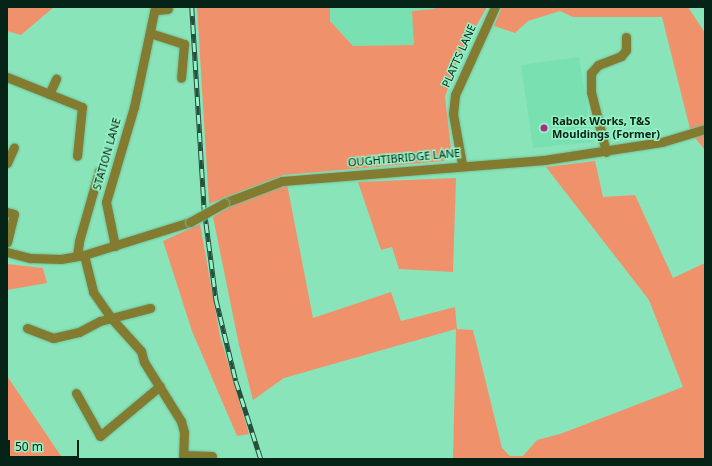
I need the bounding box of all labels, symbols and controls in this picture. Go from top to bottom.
street label: PLATTS LANE [439,23,479,89]
place label: Rabok Works, T&S Mouldings (Former) [552,115,660,141]
street label: STATION LANE [90,116,124,192]
marker: Rabok Works, T&S Mouldings (Former) [539,123,549,133]
street label: OUGHTIBRIDGE LANE [347,147,461,169]
scale bar [10,432,81,458]
text: 50 m [15,438,43,455]

